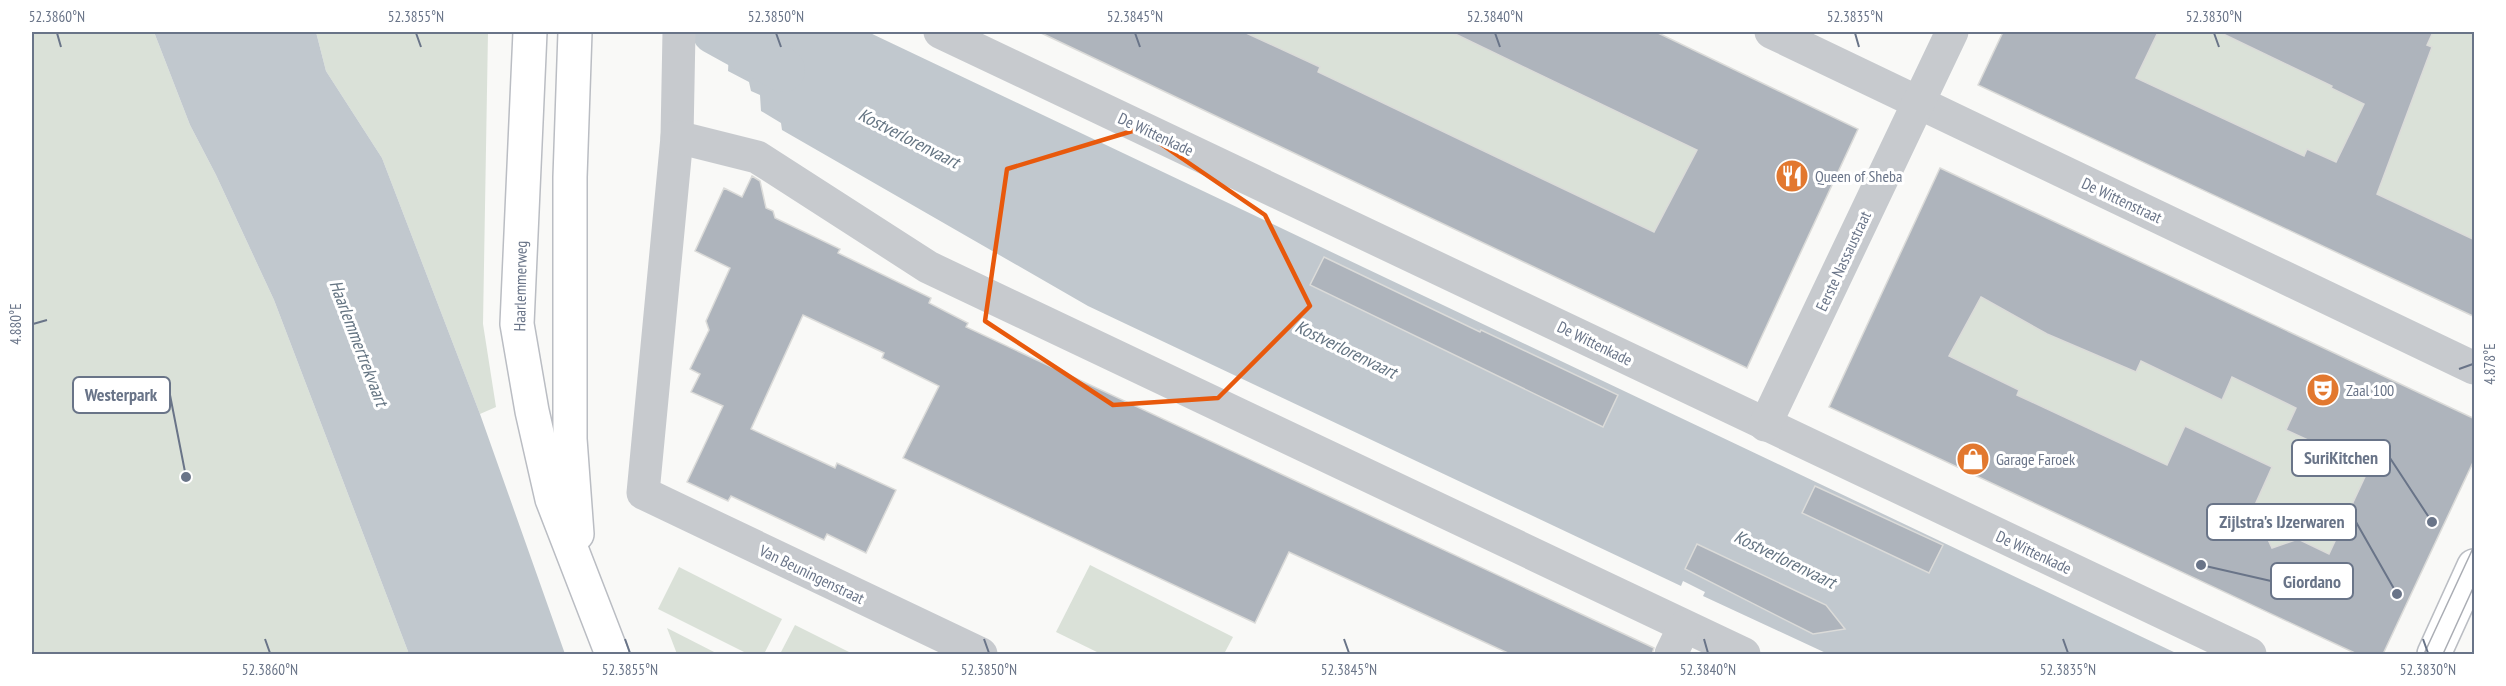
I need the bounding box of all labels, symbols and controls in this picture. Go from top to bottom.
text: 52.3860°N [29,7,85,26]
text: 52.3855°N [388,7,444,26]
text: 52.3850°N [748,7,804,26]
text: 52.3845°N [1107,7,1163,26]
text: 52.3840°N [1467,7,1523,26]
text: 52.3835°N [1827,7,1883,26]
text: 52.3830°N [2186,7,2242,26]
water label: Kostverlorenvaart [855,103,965,174]
street label: De Wittenkade [1115,108,1197,160]
restaurant icon: Queen of Sheba [1774,158,1810,194]
place label: Queen of Sheba [1815,166,1902,186]
street label: De Wittenstraat [2079,173,2166,227]
street label: Eerste Nassaustraat [1811,207,1875,314]
street label: Haarlemmerweg [509,241,531,331]
water label: Haarlemmertrekvaart [324,277,394,411]
text: 4.880°E [6,303,25,345]
water label: Kostverlorenvaart [1291,315,1402,384]
street label: De Wittenkade [1554,316,1636,370]
text: 4.878°E [2480,343,2499,385]
theatre icon: Zaal 100 [2305,372,2341,408]
callout: Westerpark [73,377,170,413]
place label: Zaal 100 [2346,380,2394,400]
text: Westerpark [84,383,158,406]
callout: SuriKitchen [2292,440,2390,476]
shop icon: Garage Faroek [1955,441,1991,477]
text: SuriKitchen [2304,446,2378,469]
place label: Garage Faroek [1996,449,2076,469]
callout: Zijlstra's IJzerwaren [2207,504,2356,540]
text: Zijlstra's IJzerwaren [2219,510,2345,533]
water label: Kostverlorenvaart [1730,525,1841,594]
street label: De Wittenkade [1993,526,2075,578]
street label: Van Beuningenstraat [755,540,868,608]
callout: Giordano [2271,563,2353,599]
text: Giordano [2283,570,2341,593]
text: 52.3860°N [242,660,298,679]
text: 52.3855°N [602,660,658,679]
text: 52.3850°N [961,660,1017,679]
text: 52.3845°N [1321,660,1377,679]
text: 52.3840°N [1680,660,1736,679]
text: 52.3835°N [2040,660,2096,679]
text: 52.3830°N [2400,660,2456,679]

